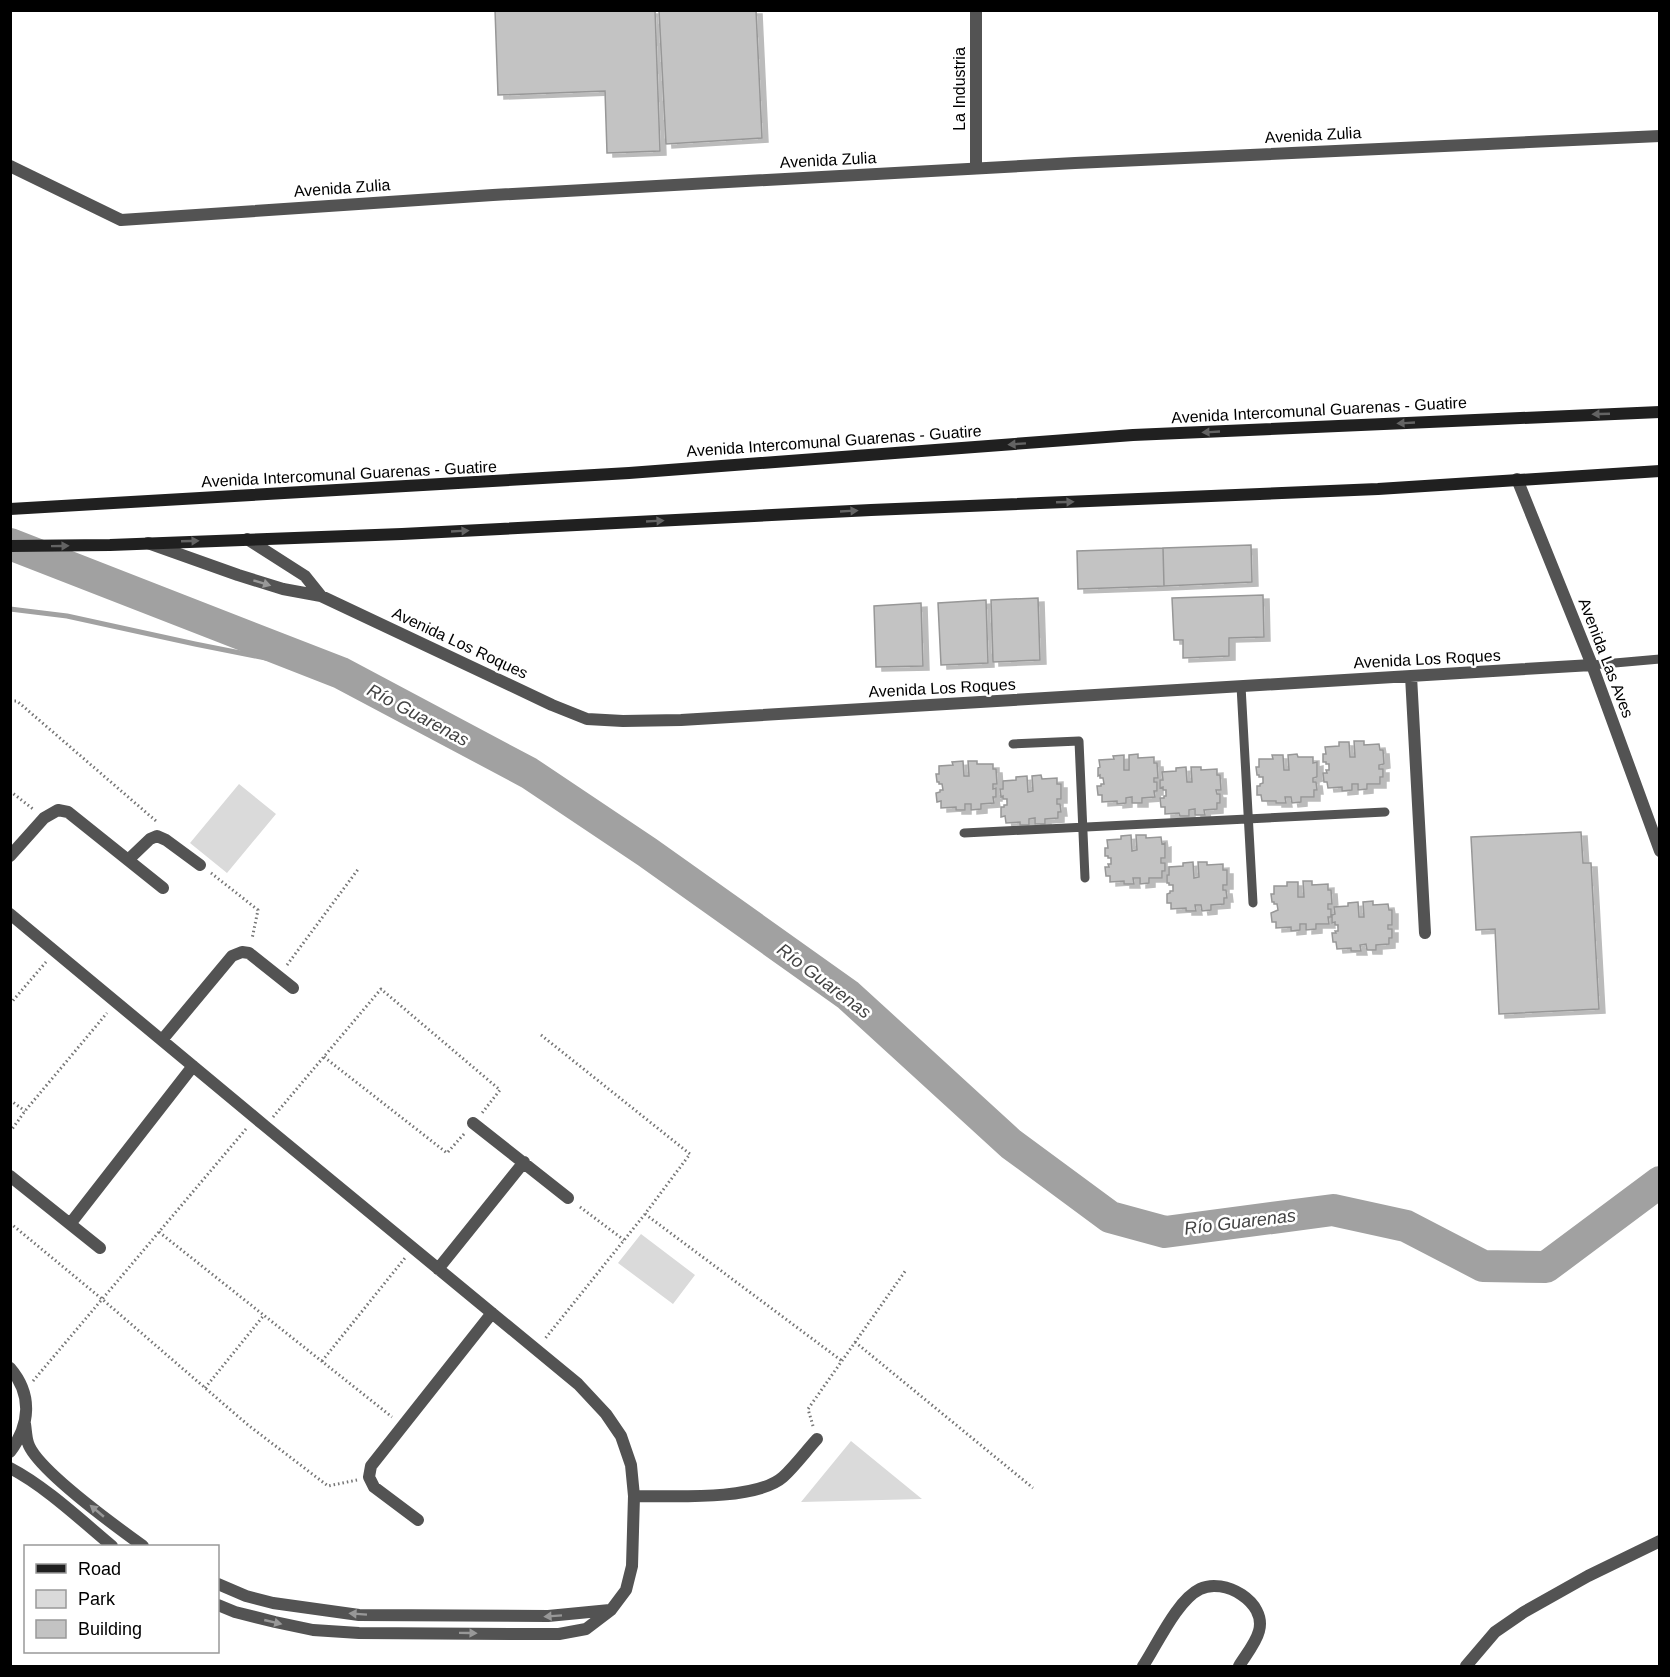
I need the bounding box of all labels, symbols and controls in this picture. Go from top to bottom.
street label: La Industria [951,47,968,131]
street label: Avenida Zulia [1264,124,1362,146]
street label: Avenida Zulia [779,149,877,171]
street label: Avenida Zulia [293,176,391,200]
street label: Avenida Intercomunal Guarenas - Guatire [1171,394,1467,426]
one-way arrow [1592,410,1611,419]
one-way arrow [1397,418,1416,427]
street label: Avenida Intercomunal Guarenas - Guatire [686,422,982,460]
one-way arrow [1202,427,1221,436]
one-way arrow [1007,439,1026,449]
street label: Avenida Intercomunal Guarenas - Guatire [201,458,497,490]
one-way arrow [1056,497,1075,506]
one-way arrow [840,506,859,515]
one-way arrow [645,516,664,525]
one-way arrow [450,526,469,535]
one-way arrow [180,537,199,546]
one-way arrow [51,541,70,551]
one-way arrow [253,579,271,588]
street label: Avenida Las Aves [1575,596,1637,720]
street label: Avenida Los Roques [390,604,530,682]
street label: Avenida Los Roques [1353,647,1501,671]
street label: Avenida Los Roques [868,676,1016,700]
water label: Río Guarenas [364,680,472,750]
water label: Río Guarenas [773,939,875,1023]
water label: Río Guarenas [1183,1205,1297,1239]
one-way arrow [89,1505,104,1517]
legend [24,1545,219,1653]
text: Road [78,1559,121,1579]
text: Park [78,1589,116,1609]
one-way arrow [348,1609,367,1619]
one-way arrow [543,1611,562,1620]
one-way arrow [264,1617,283,1627]
text: Building [78,1619,142,1639]
one-way arrow [458,1629,477,1638]

